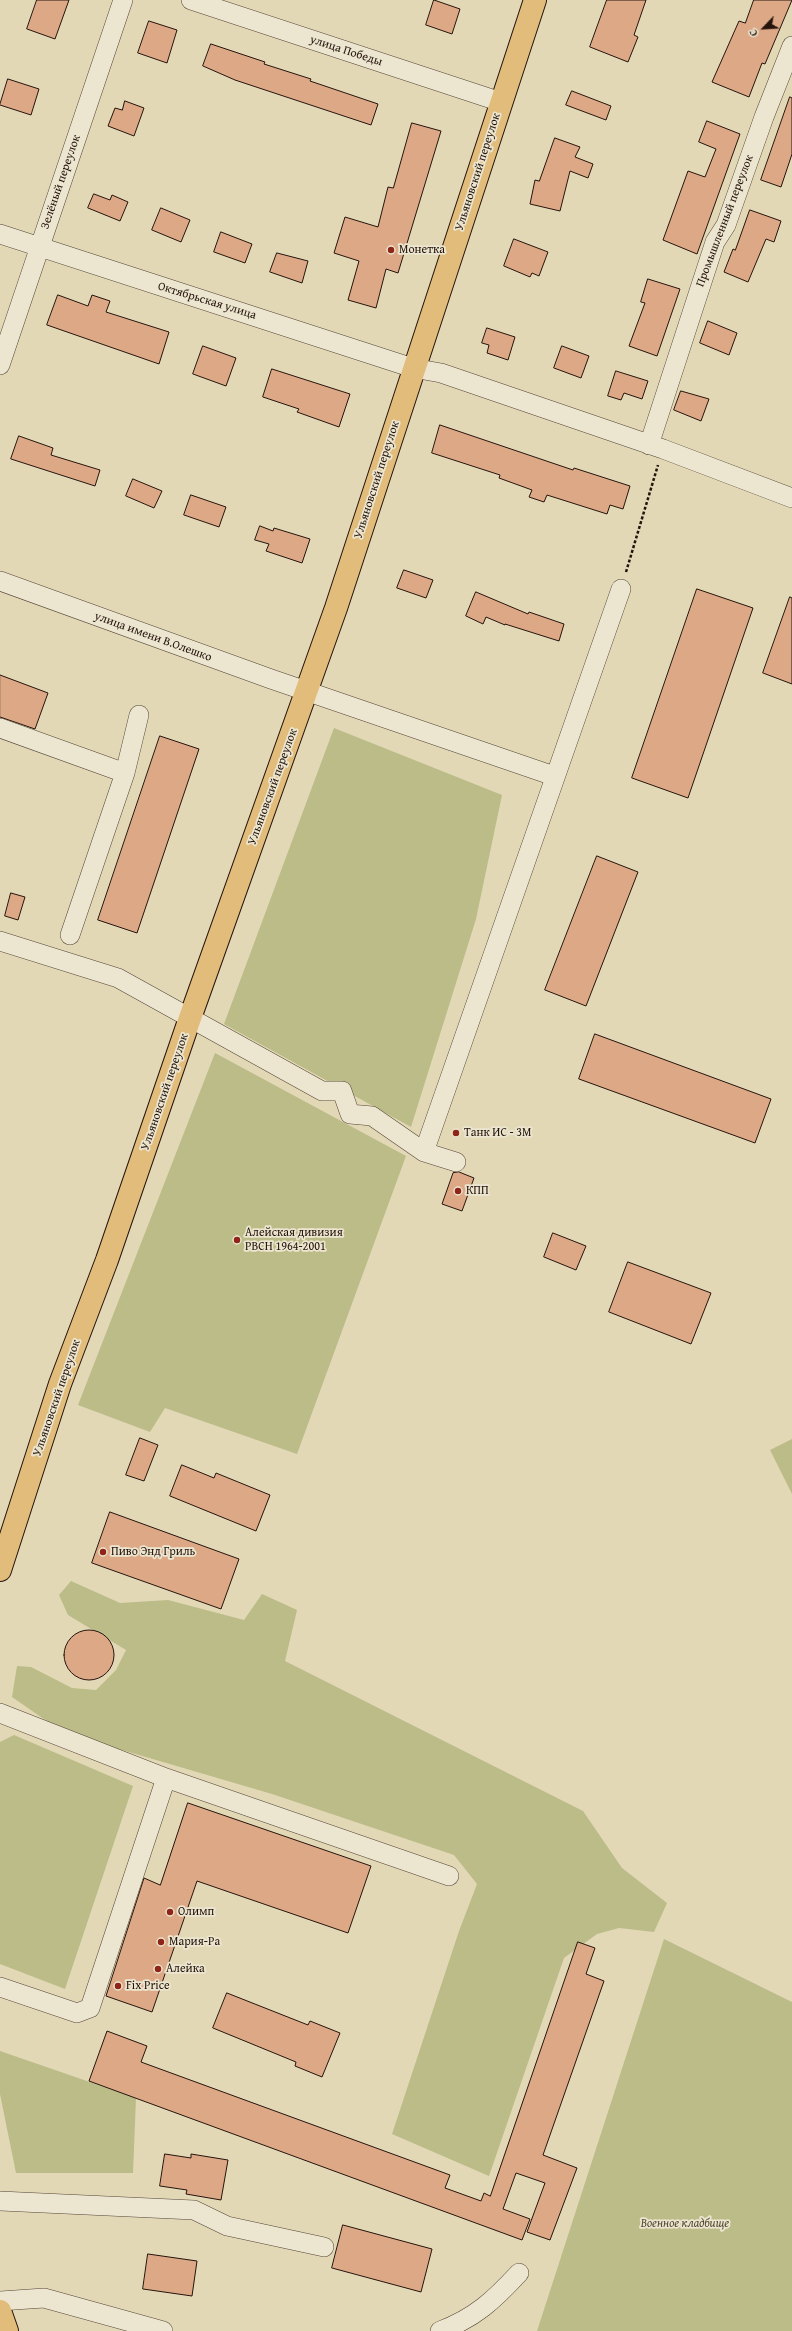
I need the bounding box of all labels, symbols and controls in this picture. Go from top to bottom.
north arrow [744,8,784,48]
text: С [745,27,762,39]
street label: улица Победы [308,32,384,70]
street label: Ульяновский переулок [452,111,504,233]
street label: Зелёный переулок [38,133,84,231]
street label: Промышленный переулок [693,153,757,289]
place label: Монетка [399,243,445,257]
marker: Монетка [386,245,396,255]
street label: Октябрьская улица [156,279,258,323]
street label: Ульяновский переулок [351,419,403,541]
street label: улица имени В.Олешко [92,609,214,665]
street label: Ульяновский переулок [245,727,301,847]
street label: Ульяновский переулок [138,1032,192,1152]
place label: Танк ИС - 3М [464,1126,532,1140]
marker: Танк ИС - 3М [451,1128,461,1138]
place label: КПП [466,1184,489,1198]
marker: КПП [453,1186,463,1196]
place label: Алейская дивизия РВСН 1964-2001 [245,1226,343,1254]
marker: Алейская дивизия РВСН 1964-2001 [232,1235,242,1245]
street label: Ульяновский переулок [30,1338,84,1458]
place label: Пиво Энд Гриль [111,1545,195,1559]
marker: Пиво Энд Гриль [98,1547,108,1557]
place label: Олимп [178,1905,214,1919]
marker: Олимп [165,1907,175,1917]
place label: Мария-Ра [169,1935,220,1949]
marker: Мария-Ра [156,1937,166,1947]
place label: Алейка [166,1962,205,1976]
marker: Алейка [153,1964,163,1974]
place label: Fix Price [126,1979,170,1993]
marker: Fix Price [113,1981,123,1991]
park label: Военное кладбище [641,2217,729,2231]

